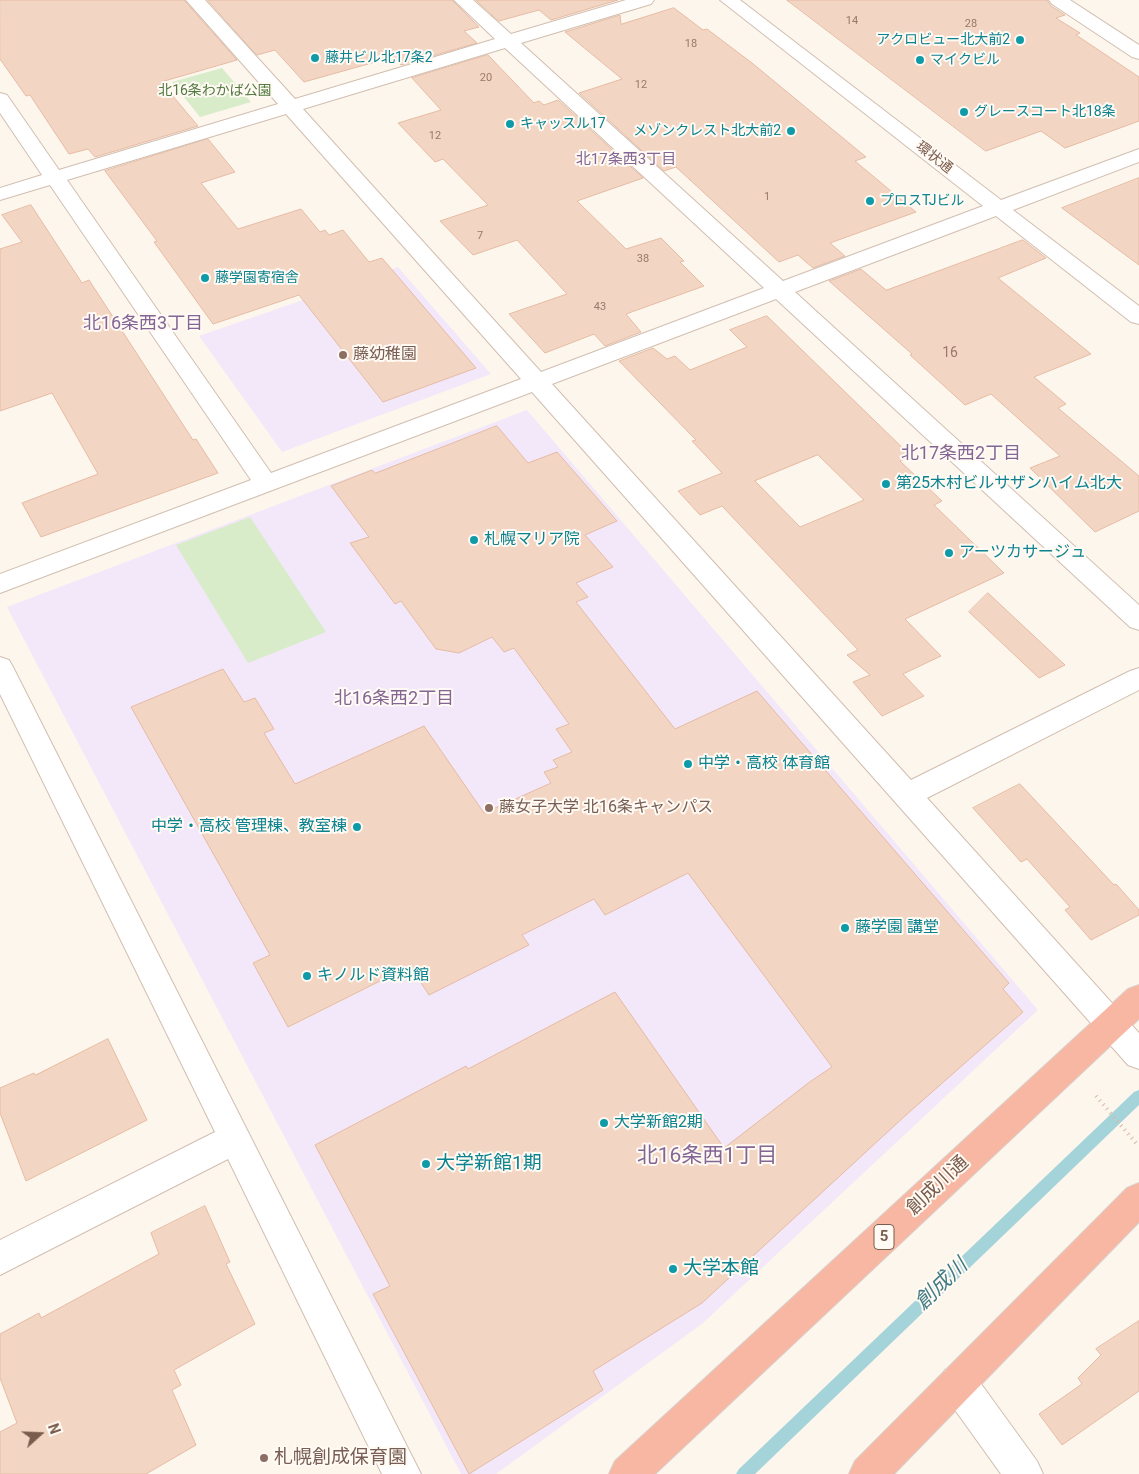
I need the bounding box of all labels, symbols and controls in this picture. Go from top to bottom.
house number: 14 [846,14,858,28]
house number: 28 [965,17,977,31]
place label: アクロビュー北大前2 [876,32,1010,48]
marker: アクロビュー北大前2 [1014,34,1026,46]
house number: 18 [685,37,697,51]
place label: 藤井ビル北17条2 [325,50,433,66]
marker: 藤井ビル北17条2 [309,52,321,64]
place label: マイクビル [930,52,1000,68]
marker: マイクビル [914,54,926,66]
house number: 20 [480,71,492,85]
house number: 12 [635,78,647,92]
park label: 北16条わかば公園 [158,83,272,99]
place label: グレースコート北18条 [974,104,1116,120]
marker: グレースコート北18条 [958,106,970,118]
place label: キャッスル17 [520,116,606,132]
marker: キャッスル17 [504,118,516,130]
place label: メゾンクレスト北大前2 [633,123,781,139]
marker: メゾンクレスト北大前2 [785,125,797,137]
house number: 12 [429,129,441,143]
street label: 環状通 [912,138,956,178]
district label: 北17条西3丁目 [576,151,676,169]
house number: 1 [764,190,770,204]
place label: プロスTJビル [880,193,964,209]
marker: プロスTJビル [864,195,876,207]
house number: 7 [477,229,483,243]
house number: 38 [637,252,649,266]
place label: 藤学園寄宿舎 [215,270,299,286]
marker: 藤学園寄宿舎 [199,272,211,284]
house number: 43 [594,300,606,314]
district label: 北16条西3丁目 [83,313,203,335]
place label: 藤幼稚園 [353,345,417,365]
house number: 16 [942,345,958,361]
marker: 藤幼稚園 [337,349,349,361]
district label: 北17条西2丁目 [901,443,1021,465]
place label: 第25木村ビルサザンハイム北大 [896,474,1122,494]
marker: 第25木村ビルサザンハイム北大 [880,478,892,490]
place label: 札幌マリア院 [484,530,580,550]
marker: 札幌マリア院 [468,534,480,546]
place label: アーツカサージュ [959,543,1086,563]
marker: アーツカサージュ [943,547,955,559]
district label: 北16条西2丁目 [334,688,454,710]
place label: 中学・高校 体育館 [698,754,830,774]
marker: 中学・高校 体育館 [682,758,694,770]
place label: 藤女子大学 北16条キャンパス [499,798,713,818]
marker: 藤女子大学 北16条キャンパス [483,802,495,814]
place label: 中学・高校 管理棟、教室棟 [151,817,347,837]
marker: 中学・高校 管理棟、教室棟 [351,821,363,833]
place label: 藤学園 講堂 [855,918,939,938]
marker: 藤学園 講堂 [839,922,851,934]
place label: キノルド資料館 [317,966,429,986]
marker: キノルド資料館 [301,970,313,982]
place label: 大学新館2期 [614,1113,703,1133]
marker: 大学新館2期 [598,1117,610,1129]
district label: 北16条西1丁目 [637,1144,777,1170]
street label: 創成川通 [902,1152,974,1220]
place label: 大学新館1期 [436,1153,542,1175]
marker: 大学新館1期 [420,1158,432,1170]
road number: 5 [874,1224,894,1250]
water label: 創成川 [911,1254,973,1316]
place label: 大学本館 [683,1258,759,1280]
marker: 大学本館 [667,1263,679,1275]
north arrow [15,1409,65,1459]
text: N [45,1421,63,1436]
place label: 札幌創成保育園 [274,1447,407,1469]
marker: 札幌創成保育園 [258,1452,270,1464]

